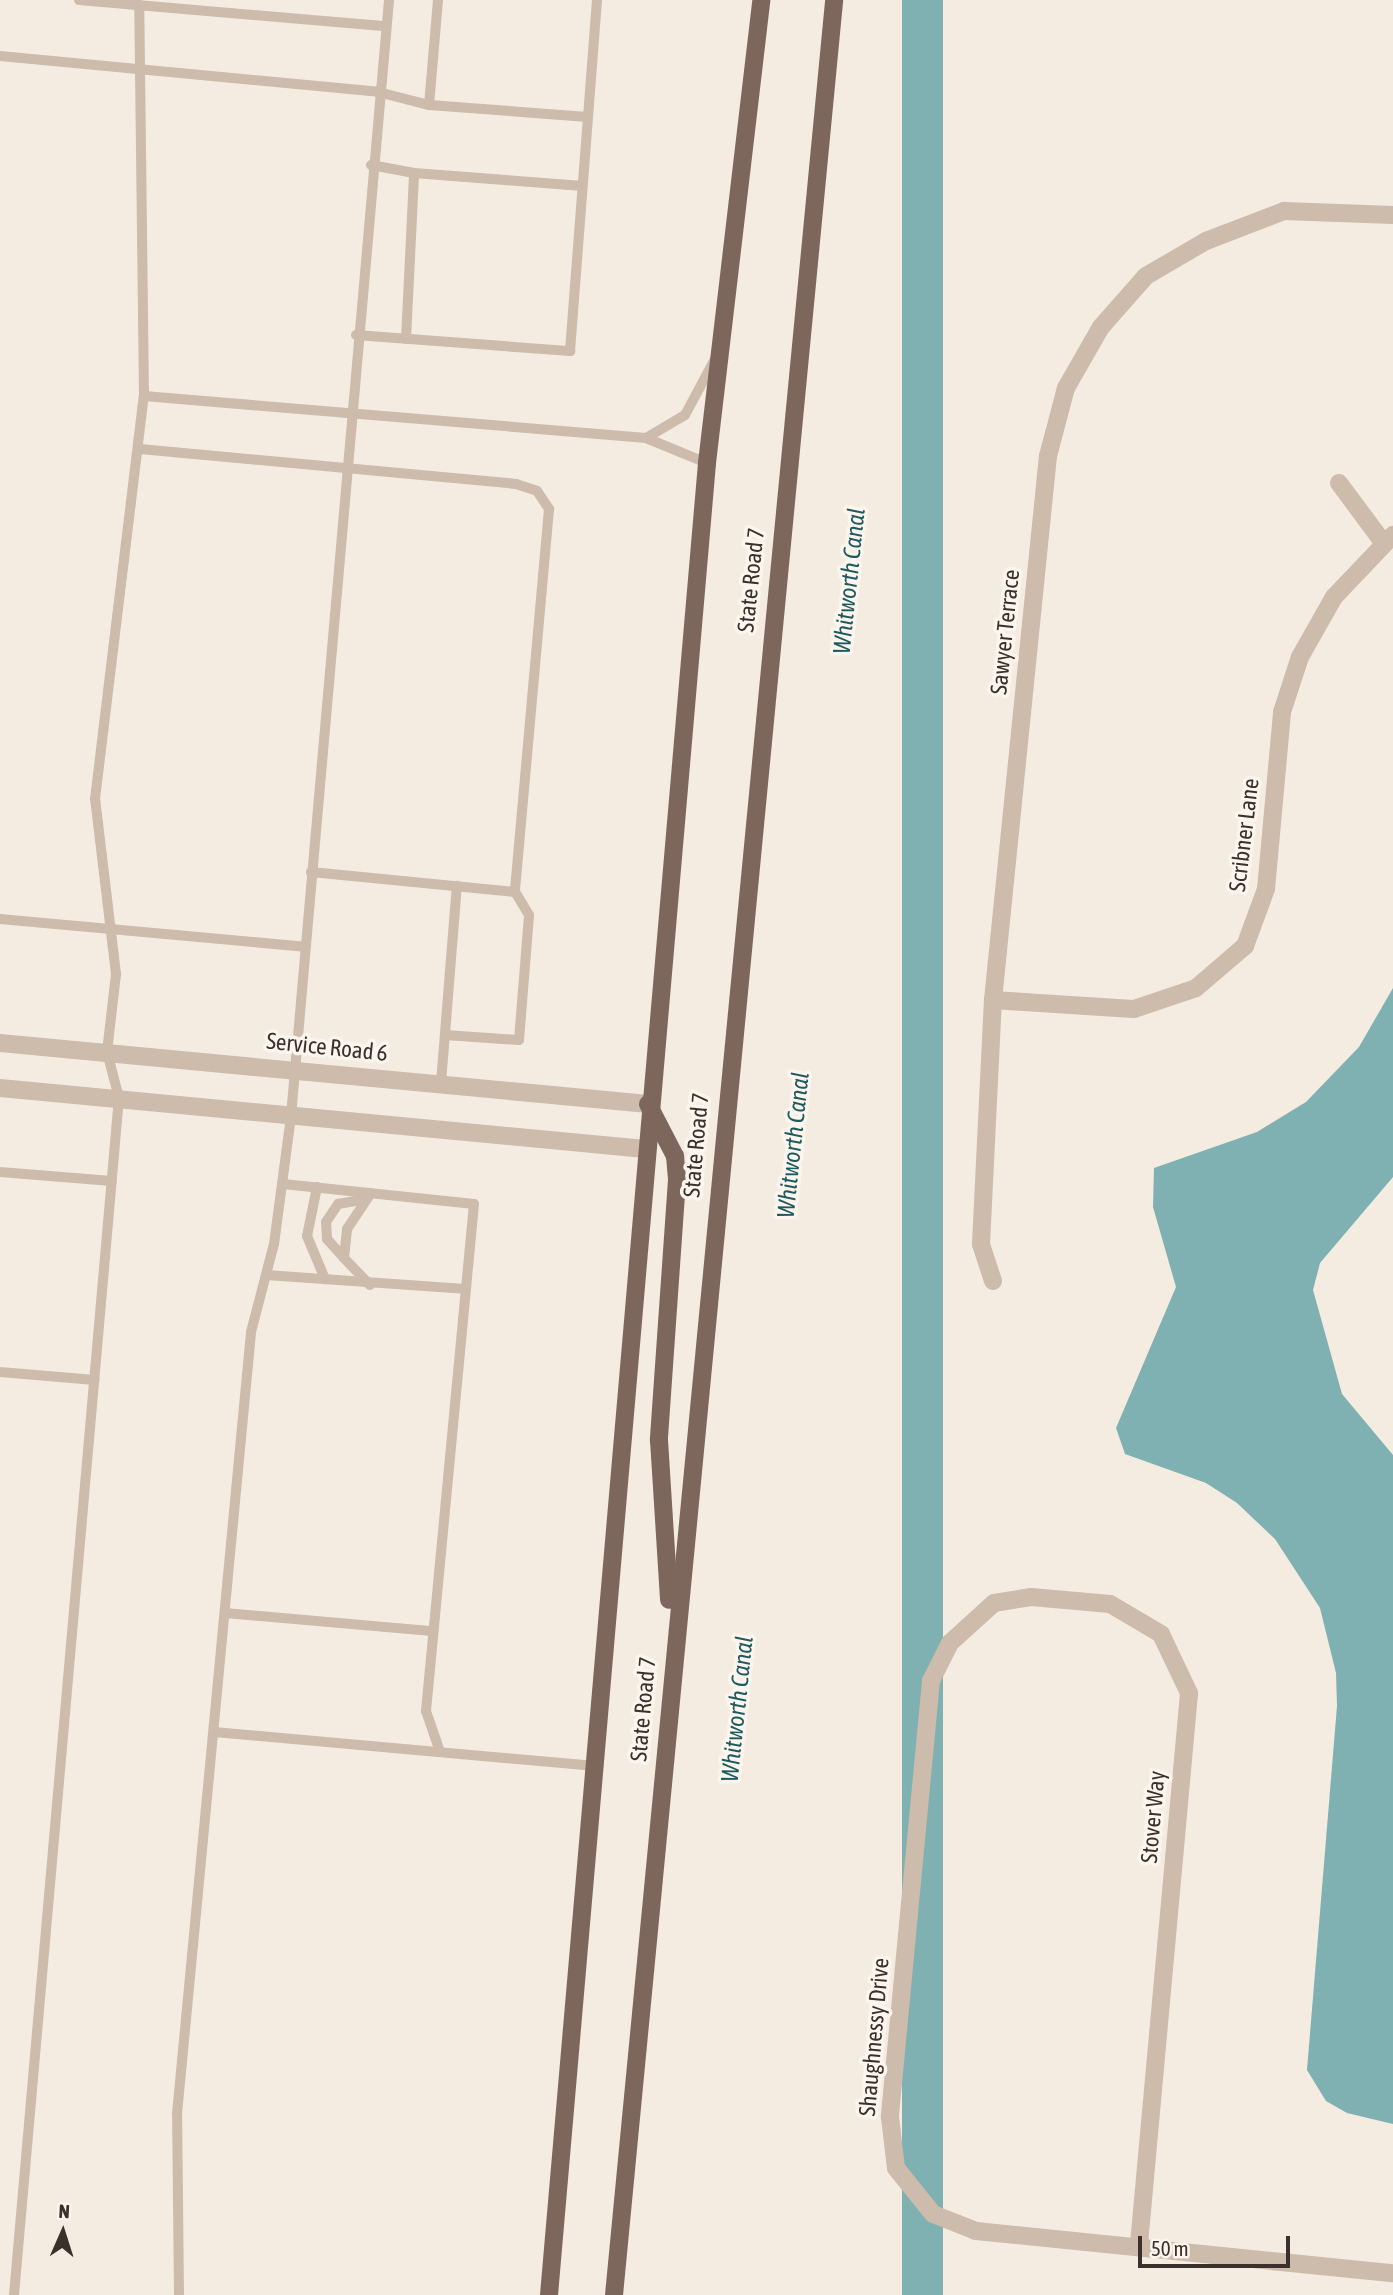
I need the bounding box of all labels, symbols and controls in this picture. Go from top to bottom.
water label: Whitworth Canal [827,507,871,655]
street label: State Road 7 [732,526,770,634]
street label: Sawyer Terrace [985,568,1025,696]
street label: Scribner Lane [1223,777,1265,893]
street label: Service Road 6 [265,1027,389,1067]
water label: Whitworth Canal [771,1071,815,1219]
street label: State Road 7 [678,1092,714,1198]
water label: Whitworth Canal [715,1635,759,1783]
street label: State Road 7 [625,1656,661,1762]
street label: Stover Way [1135,1770,1171,1864]
street label: Shaughnessy Drive [853,1957,895,2117]
north arrow [28,2197,98,2267]
text: N [58,2200,70,2222]
scale bar [1141,2222,1293,2266]
text: 50 m [1151,2236,1189,2260]

